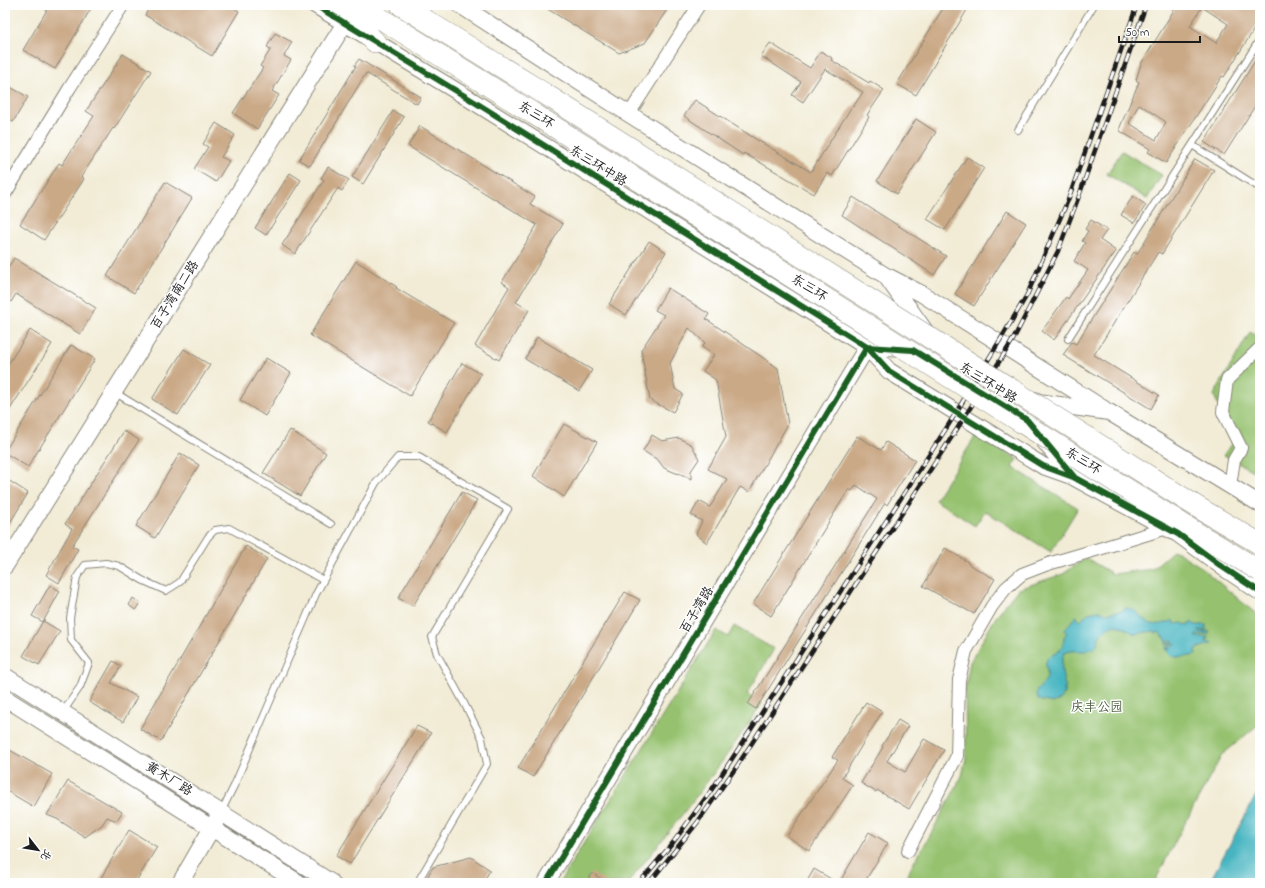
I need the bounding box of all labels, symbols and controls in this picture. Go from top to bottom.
scale bar [1119,18,1200,44]
text: 50 m [1125,24,1149,42]
street label: 东三环 [514,97,558,133]
street label: 东三环中路 [565,141,631,191]
street label: 百子湾南二路 [146,257,204,333]
street label: 东三环 [787,270,831,306]
street label: 东三环中路 [955,358,1021,408]
street label: 东三环 [1061,443,1105,479]
street label: 百子湾路 [675,583,719,637]
park label: 庆丰公园 [1071,698,1123,717]
street label: 黄木厂路 [142,757,196,801]
north arrow [18,830,58,870]
text: 北 [36,846,55,863]

